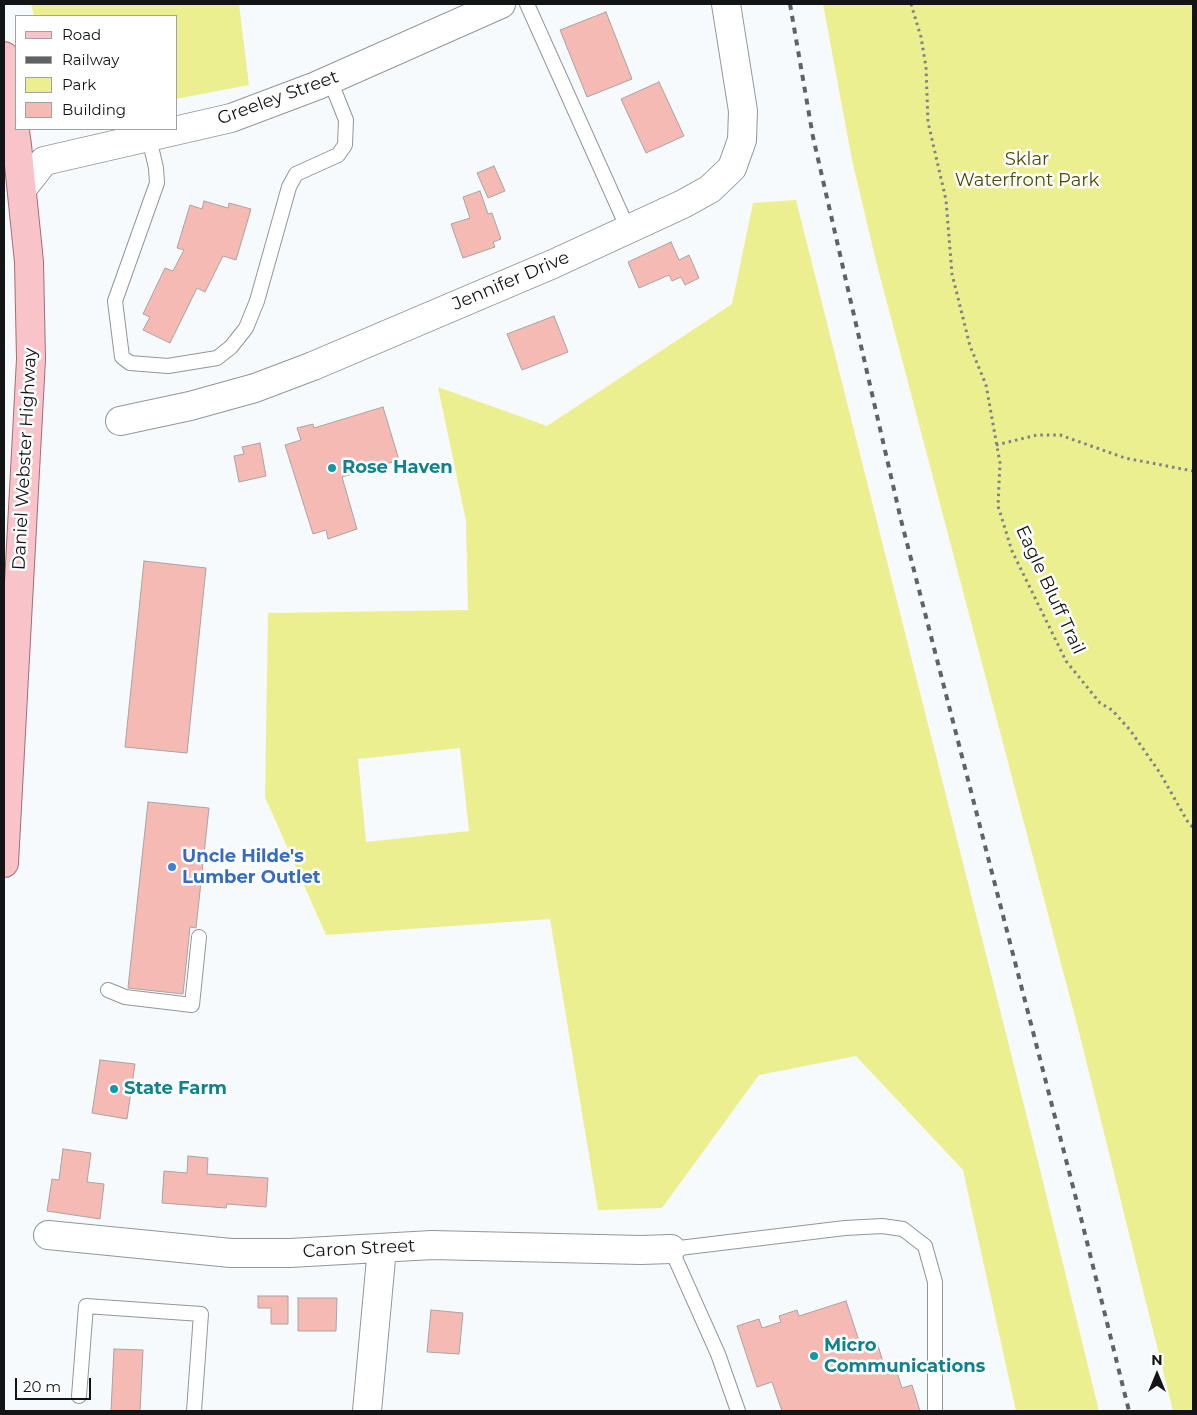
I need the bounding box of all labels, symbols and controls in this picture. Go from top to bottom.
legend [15,15,178,130]
text: Road [62,25,101,44]
text: Railway [62,50,119,69]
street label: Greeley Street [215,66,341,130]
text: Park [62,75,96,94]
text: Building [62,100,126,119]
park label: Sklar Waterfront Park [955,149,1099,192]
street label: Jennifer Drive [449,247,573,315]
street label: Daniel Webster Highway [8,347,42,571]
place label: Rose Haven [342,457,453,479]
marker: Rose Haven [326,462,338,474]
street label: Eagle Bluff Trail [1011,522,1089,658]
place label: Uncle Hilde's Lumber Outlet [182,846,321,889]
marker: Uncle Hilde's Lumber Outlet [166,861,178,873]
place label: State Farm [124,1078,227,1100]
marker: State Farm [108,1083,120,1095]
street label: Caron Street [302,1235,416,1263]
place label: Micro Communications [824,1335,985,1378]
marker: Micro Communications [808,1350,820,1362]
north arrow [1132,1350,1182,1400]
text: N [1151,1351,1163,1369]
scale bar [18,1368,94,1400]
text: 20 m [23,1377,61,1396]

